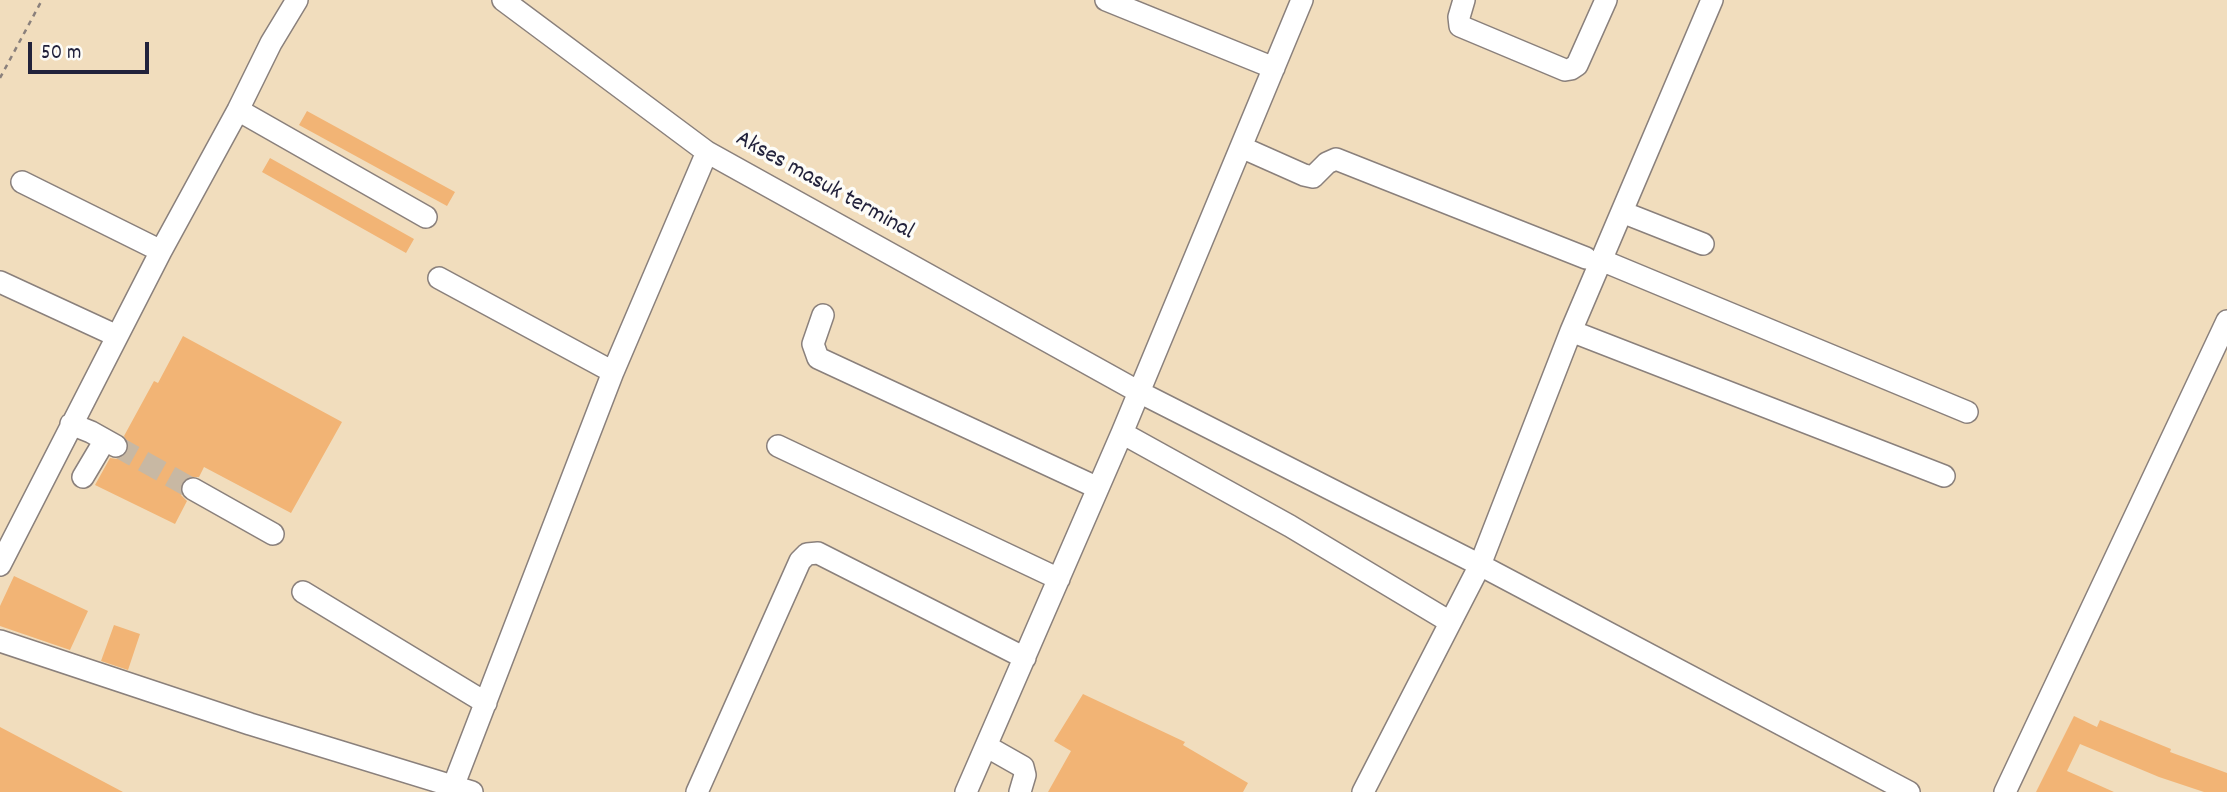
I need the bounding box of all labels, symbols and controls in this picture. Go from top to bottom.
scale bar [32,28,152,72]
text: 50 m [41,39,81,69]
street label: Akses masuk terminal [730,126,918,248]

